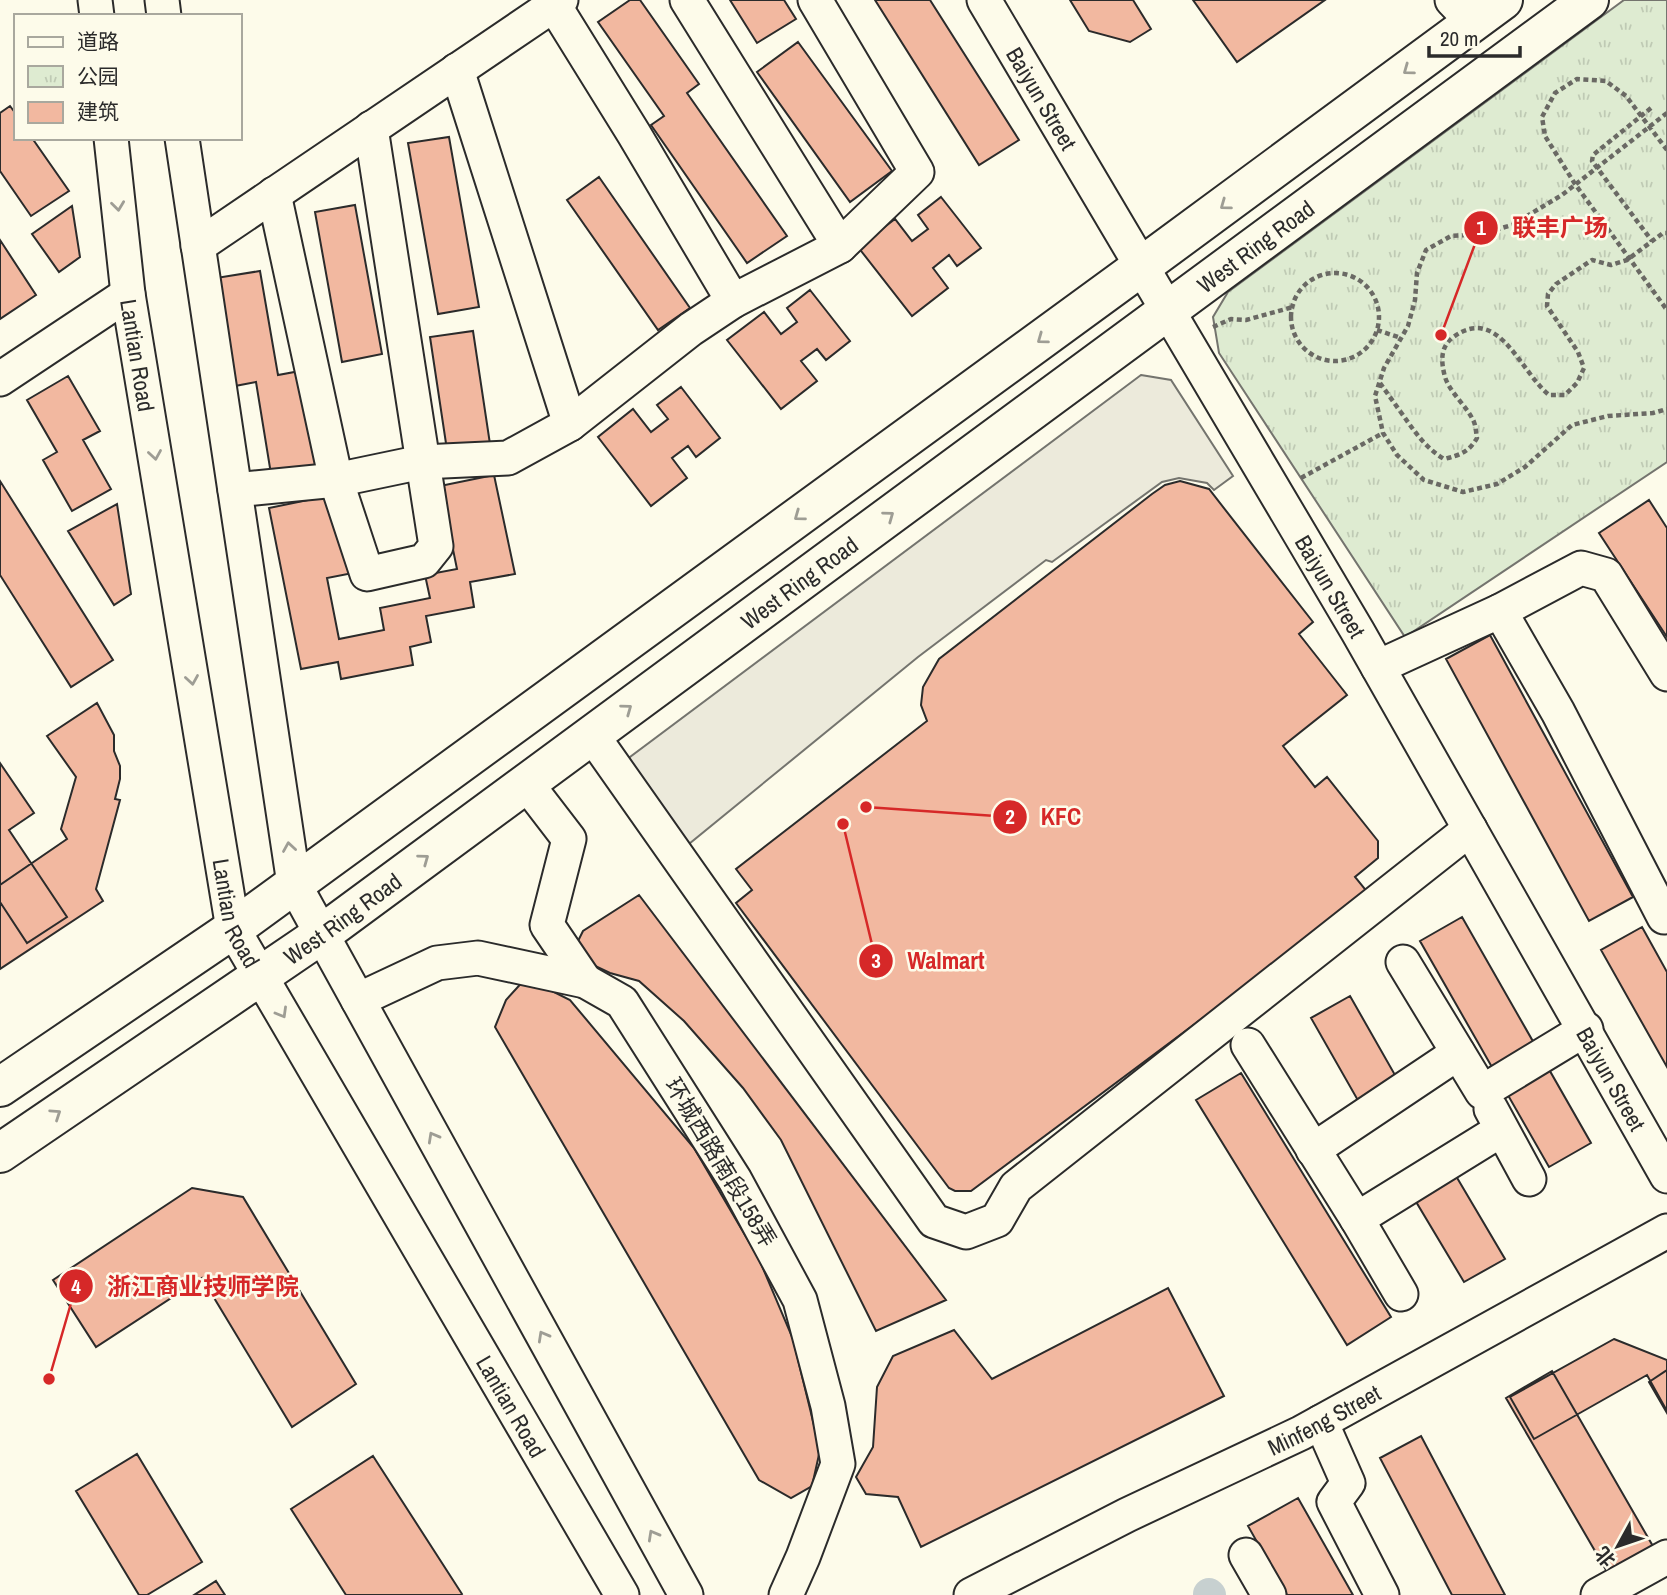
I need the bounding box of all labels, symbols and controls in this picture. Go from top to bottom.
legend [14,14,242,140]
scale bar [1429,14,1520,58]
text: 20 m [1440,24,1478,53]
text: 道路 [77,27,119,56]
street label: Baiyun Street [1000,41,1085,155]
one-way arrow [1404,61,1416,74]
text: 公园 [77,62,119,91]
text: 建筑 [77,97,119,126]
street label: West Ring Road [1191,192,1320,299]
one-way arrow [1221,196,1233,209]
one-way arrow [111,200,126,212]
callout: 联丰广场 [1463,205,1622,250]
text: 联丰广场 [1512,211,1608,243]
text: 1 [1476,213,1486,242]
street label: Lantian Road [114,297,163,414]
one-way arrow [1037,331,1050,343]
one-way arrow [147,449,162,461]
one-way arrow [794,508,807,521]
one-way arrow [881,512,894,524]
street label: West Ring Road [734,529,864,636]
street label: Baiyun Street [1288,529,1373,643]
one-way arrow [184,674,199,686]
one-way arrow [619,705,632,717]
callout: KFC [992,794,1095,839]
text: KFC [1041,800,1081,832]
text: 2 [1005,802,1015,831]
one-way arrow [281,842,296,853]
one-way arrow [416,854,429,867]
street label: Lantian Road [206,856,268,973]
street label: West Ring Road [277,865,407,971]
callout: Walmart [858,938,998,983]
text: Walmart [908,944,985,976]
text: 3 [871,946,881,975]
one-way arrow [274,1006,287,1018]
street label: Baiyun Street [1570,1021,1653,1136]
street label: 环城西路南段158弄 [658,1072,784,1252]
one-way arrow [49,1109,62,1122]
one-way arrow [428,1131,441,1144]
callout: 浙江商业技师学院 [58,1264,313,1309]
text: 浙江商业技师学院 [107,1270,299,1302]
text: 4 [71,1272,81,1301]
one-way arrow [538,1331,551,1343]
street label: Lantian Road [470,1349,554,1463]
street label: Minfeng Street [1262,1377,1386,1462]
north arrow [1583,1511,1653,1581]
one-way arrow [648,1530,661,1542]
text: 北 [1589,1541,1621,1573]

